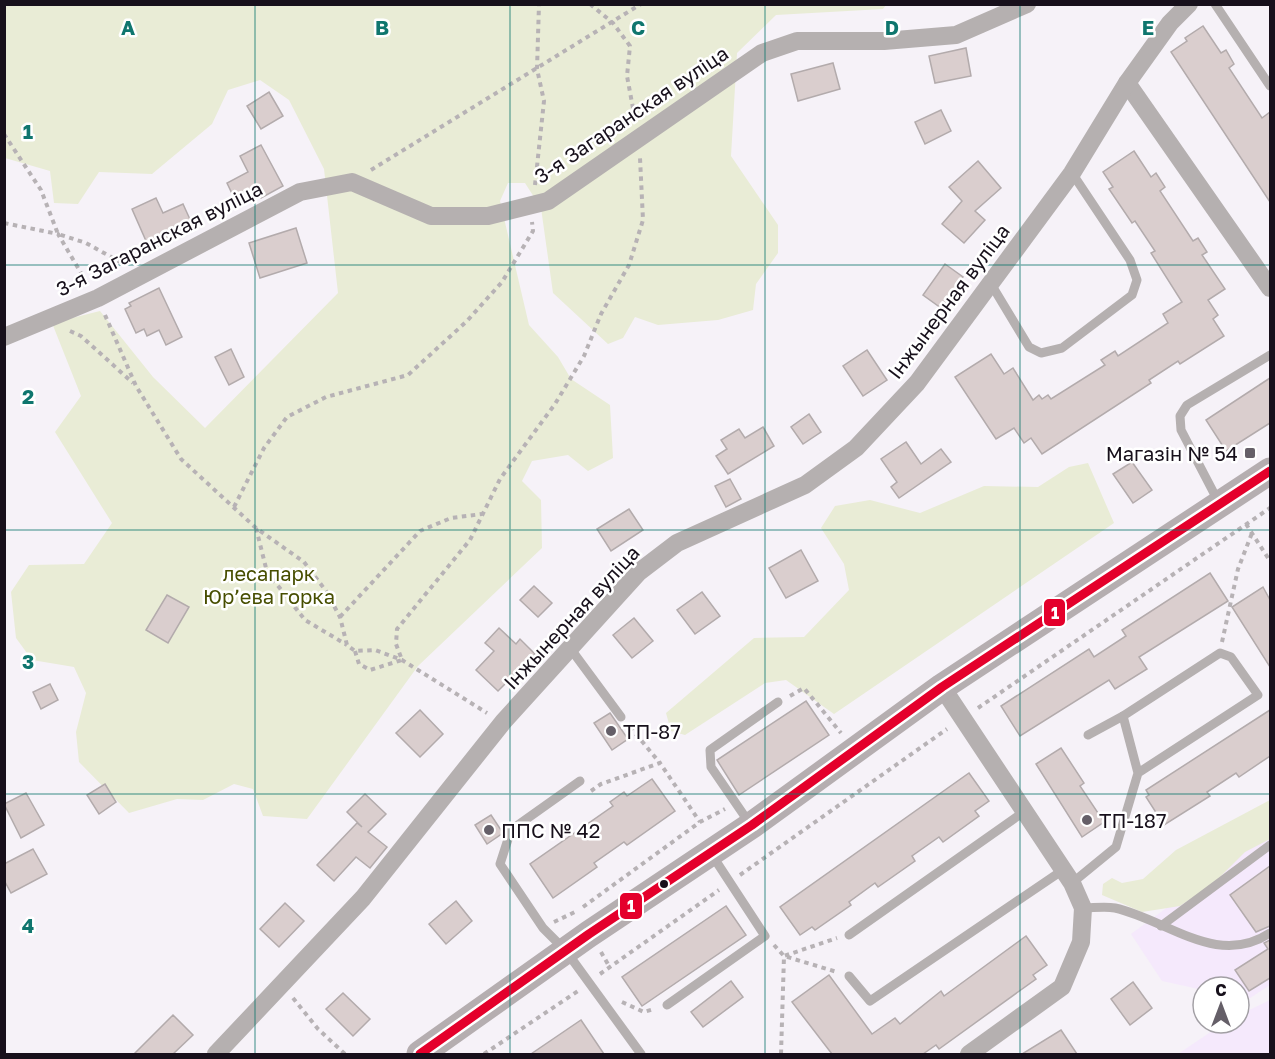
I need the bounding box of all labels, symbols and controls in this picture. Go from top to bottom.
text: A [121,15,135,39]
text: B [375,15,389,39]
text: C [631,15,645,39]
text: D [885,15,899,39]
text: E [1142,15,1154,39]
street label: 3-я Загаранская вуліца [530,40,732,188]
text: 1 [23,119,33,143]
street label: 3-я Загаранская вуліца [52,175,266,301]
street label: Інжынерная вуліца [882,219,1014,383]
text: 2 [22,384,34,408]
place label: Магазін № 54 [1106,441,1238,465]
marker: Магазін № 54 [1243,446,1257,460]
street label: Інжынерная вуліца [498,540,644,694]
park label: лесапарк Юрʼева горка [203,561,335,608]
line badge: 1 [1043,598,1066,627]
text: 1 [1051,603,1059,623]
text: 3 [22,649,34,673]
place label: ТП-87 [623,719,681,743]
marker: ТП-87 [604,724,618,738]
place label: ТП-187 [1099,808,1167,832]
marker: ТП-187 [1080,813,1094,827]
place label: ППС № 42 [501,818,600,842]
marker: ППС № 42 [482,823,496,837]
unlabelled marker [658,878,670,890]
line badge: 1 [619,892,643,920]
text: 1 [627,896,635,916]
text: 4 [22,913,34,937]
north arrow [1191,975,1251,1035]
text: С [1215,980,1227,1000]

